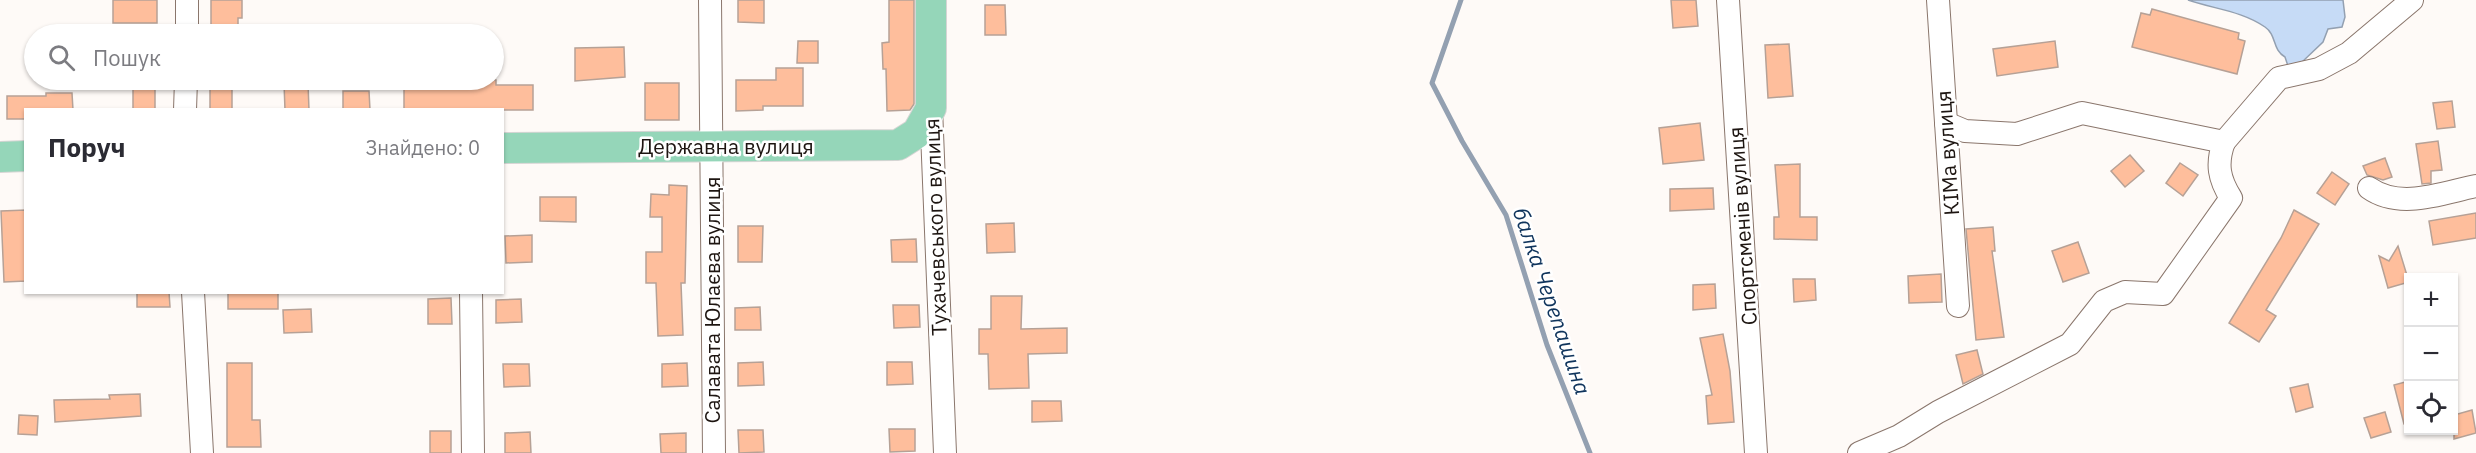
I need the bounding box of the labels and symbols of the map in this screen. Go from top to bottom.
street label: КІМа вулиця [1929,90,1965,217]
street label: Тухачевського вулиця [917,118,953,336]
street label: Спортсменів вулиця [1721,126,1763,326]
street label: Державна вулиця [638,132,814,160]
street label: Салавата Юлаєва вулиця [698,176,726,424]
water label: балка Черепашина [1507,203,1598,398]

